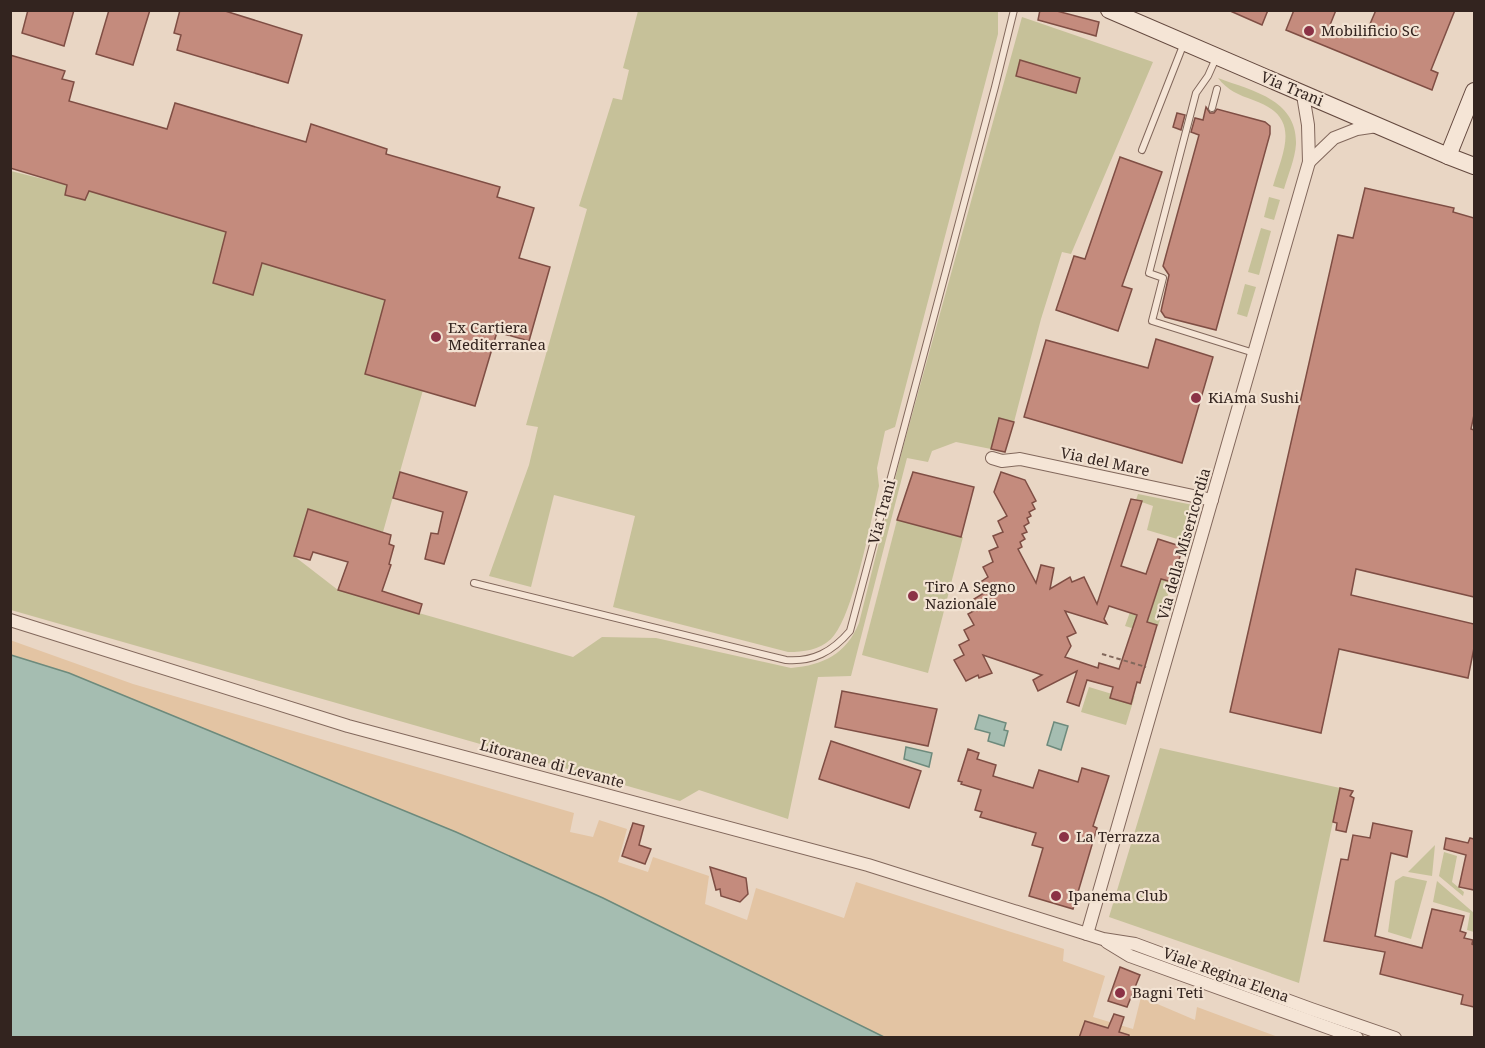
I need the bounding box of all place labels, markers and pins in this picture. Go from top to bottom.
place label: Mobilificio SC [1321,20,1419,40]
marker: Mobilificio SC [1302,24,1316,38]
place label: Ex Cartiera Mediterranea [448,317,546,354]
marker: Ex Cartiera Mediterranea [429,330,443,344]
place label: KiAma Sushi [1208,387,1299,407]
marker: KiAma Sushi [1189,391,1203,405]
place label: Tiro A Segno Nazionale [925,576,1016,613]
marker: Tiro A Segno Nazionale [906,589,920,603]
place label: La Terrazza [1076,826,1160,846]
marker: La Terrazza [1057,830,1071,844]
place label: Ipanema Club [1068,885,1168,905]
marker: Ipanema Club [1049,889,1063,903]
place label: Bagni Teti [1132,982,1203,1002]
marker: Bagni Teti [1113,986,1127,1000]

